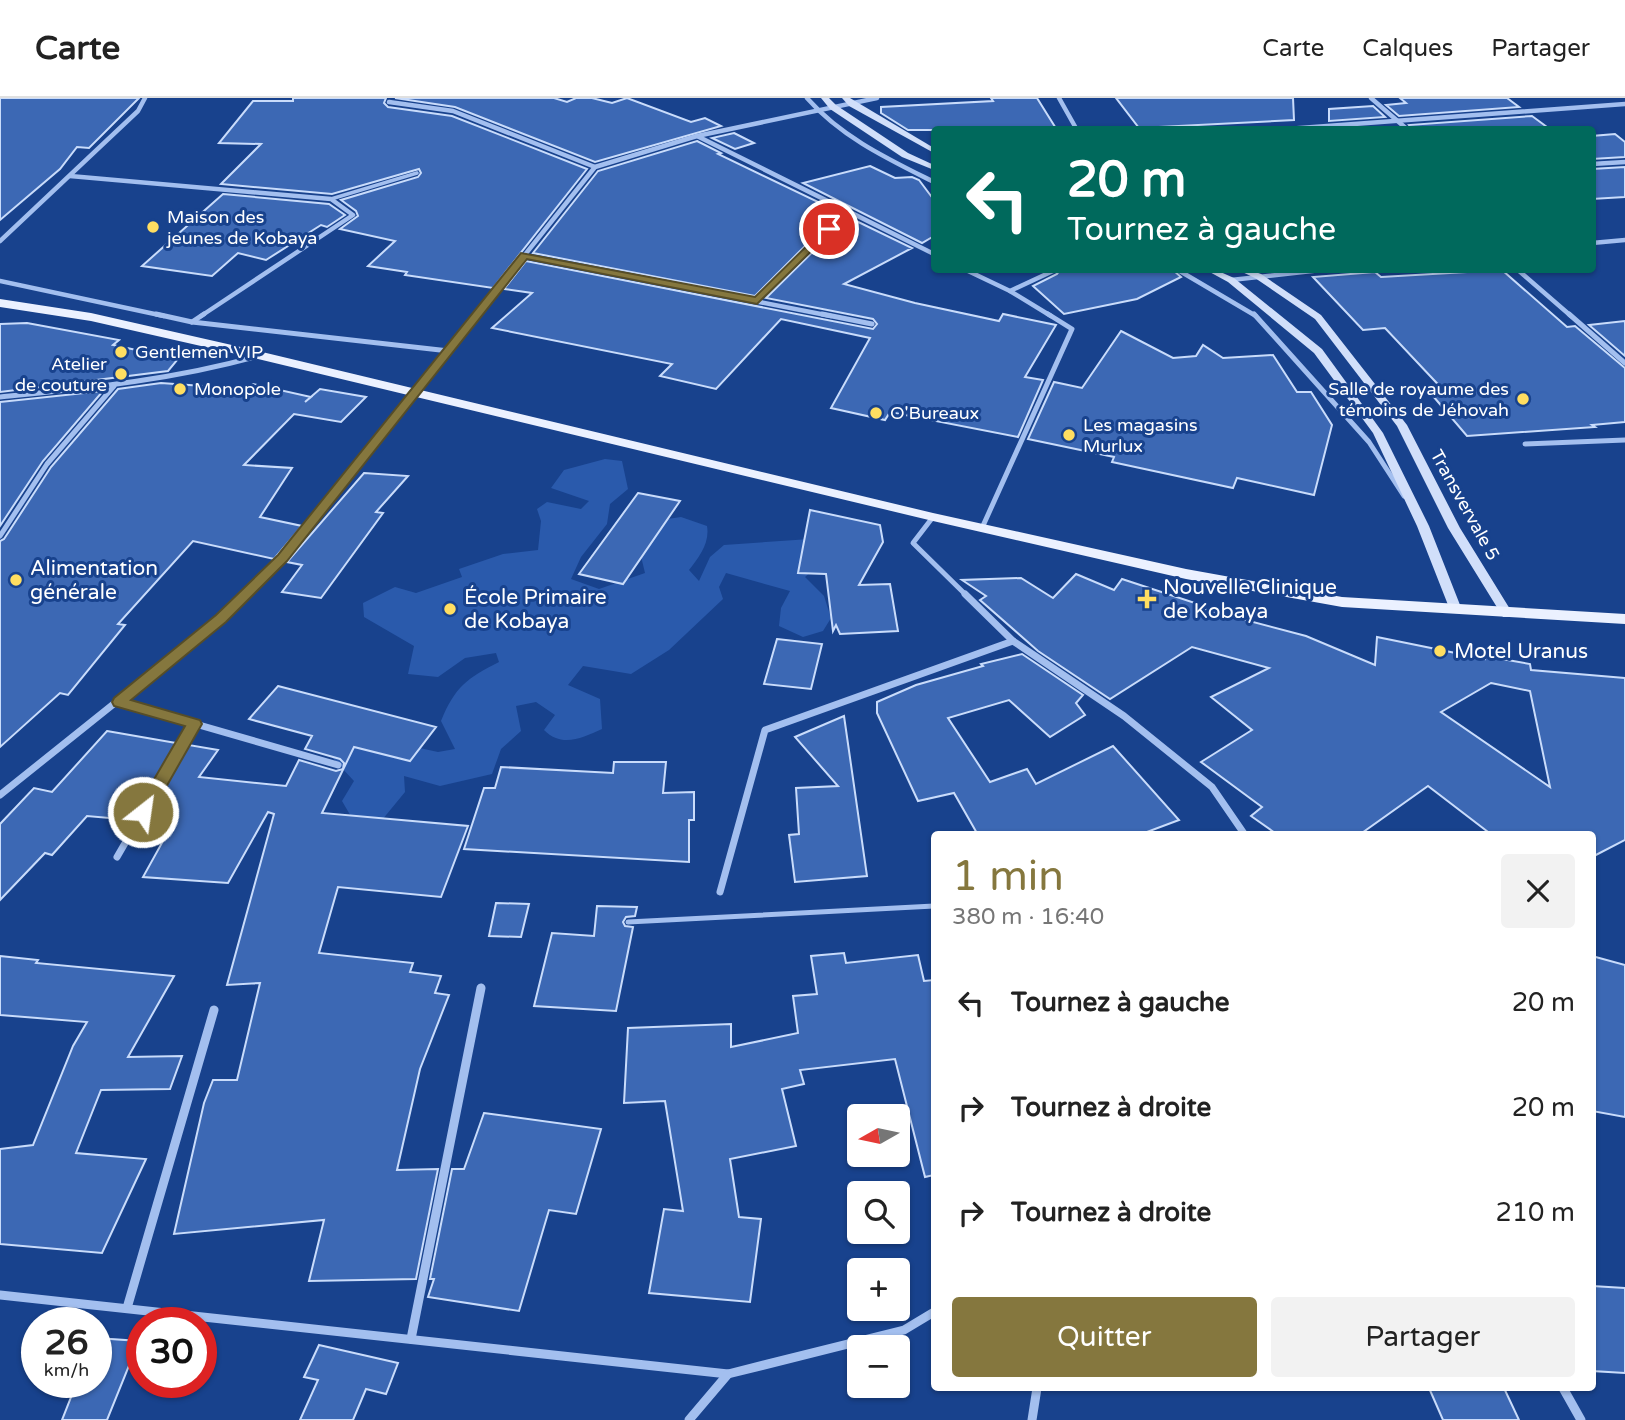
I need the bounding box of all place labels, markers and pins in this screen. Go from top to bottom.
pin [799,199,859,259]
place label: Maison des jeunes de Kobaya [166,206,317,249]
marker: Maison des jeunes de Kobaya [145,219,161,235]
place label: Gentlemen VIP [135,341,263,363]
marker: Gentlemen VIP [113,344,129,360]
place label: Atelier de couture [15,353,107,396]
marker: Atelier de couture [113,366,129,382]
place label: Monopole [194,378,281,400]
place label: Salle de royaume des témoins de Jéhovah [1328,378,1509,421]
marker: Monopole [172,381,188,397]
marker: Salle de royaume des témoins de Jéhovah [1515,391,1531,407]
place label: O'Bureaux [890,402,979,424]
marker: O'Bureaux [868,405,884,421]
place label: Les magasins Murlux [1083,414,1198,457]
marker: Les magasins Murlux [1061,427,1077,443]
place label: Alimentation générale [30,556,158,605]
marker: Alimentation générale [8,572,24,588]
place label: Nouvelle Clinique de Kobaya [1163,575,1337,624]
place label: École Primaire de Kobaya [464,585,607,634]
marker: Nouvelle Clinique de Kobaya [1137,589,1157,609]
marker: École Primaire de Kobaya [442,601,458,617]
place label: Motel Uranus [1454,639,1588,664]
marker: Motel Uranus [1432,643,1448,659]

